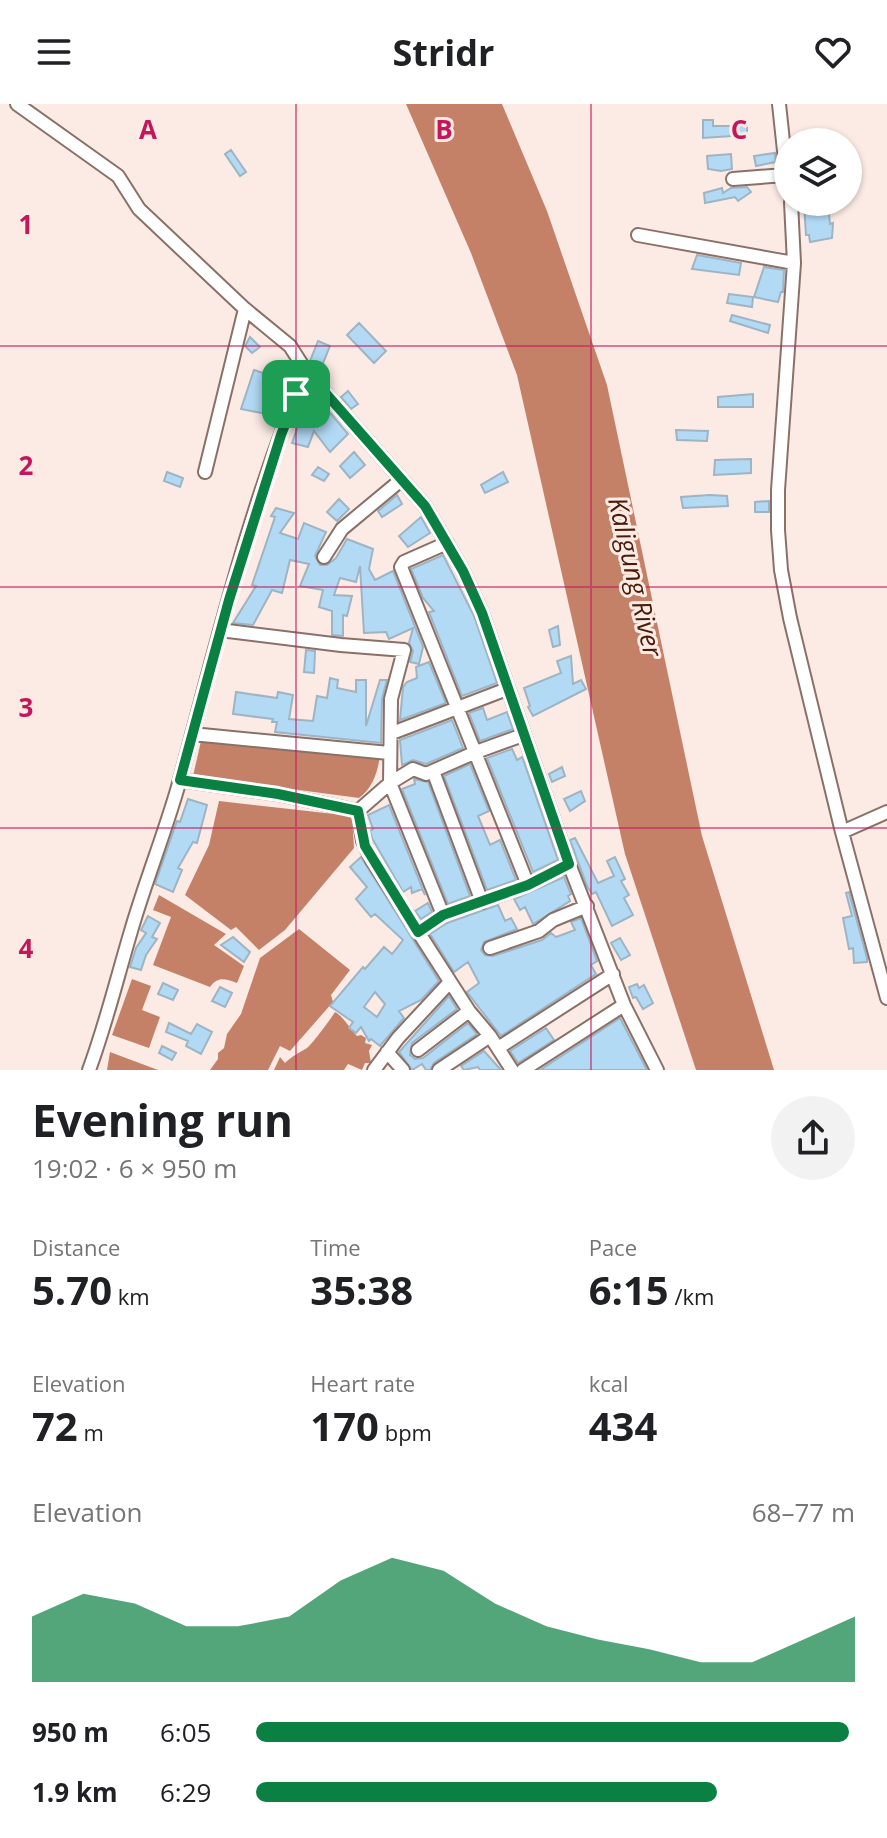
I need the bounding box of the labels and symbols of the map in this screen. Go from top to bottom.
text: A [139,111,157,147]
text: B [435,111,453,147]
text: C [731,111,747,147]
text: 1 [19,206,33,242]
pin [262,360,330,428]
text: 2 [19,447,34,483]
water label: Kaligung River [600,493,672,662]
text: 3 [19,689,33,725]
text: 4 [19,930,34,966]

